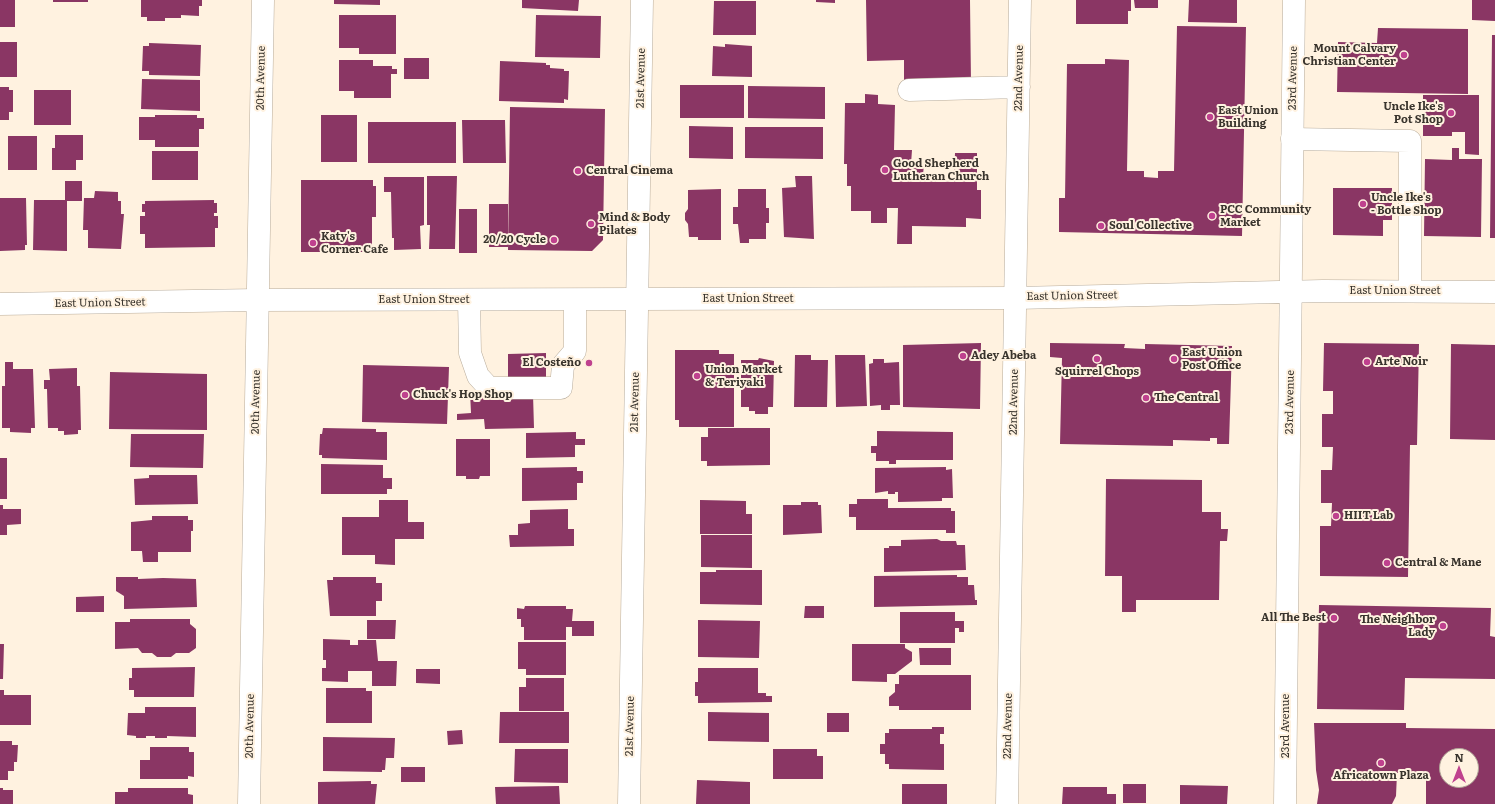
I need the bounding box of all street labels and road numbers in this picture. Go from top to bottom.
street label: 22nd Avenue [1012,45,1026,111]
street label: 20th Avenue [254,46,268,110]
street label: 23rd Avenue [1286,46,1300,110]
street label: 21st Avenue [634,48,648,108]
street label: East Union Street [1349,284,1441,298]
street label: East Union Street [1026,289,1118,303]
street label: East Union Street [702,292,794,306]
street label: East Union Street [378,293,470,307]
street label: East Union Street [54,296,146,310]
street label: 22nd Avenue [1007,369,1021,435]
street label: 20th Avenue [249,370,263,434]
street label: 23rd Avenue [1283,370,1297,434]
street label: 21st Avenue [628,372,642,432]
street label: 22nd Avenue [1001,693,1015,759]
street label: 20th Avenue [243,694,257,758]
street label: 23rd Avenue [1279,694,1293,758]
street label: 21st Avenue [623,696,637,756]

